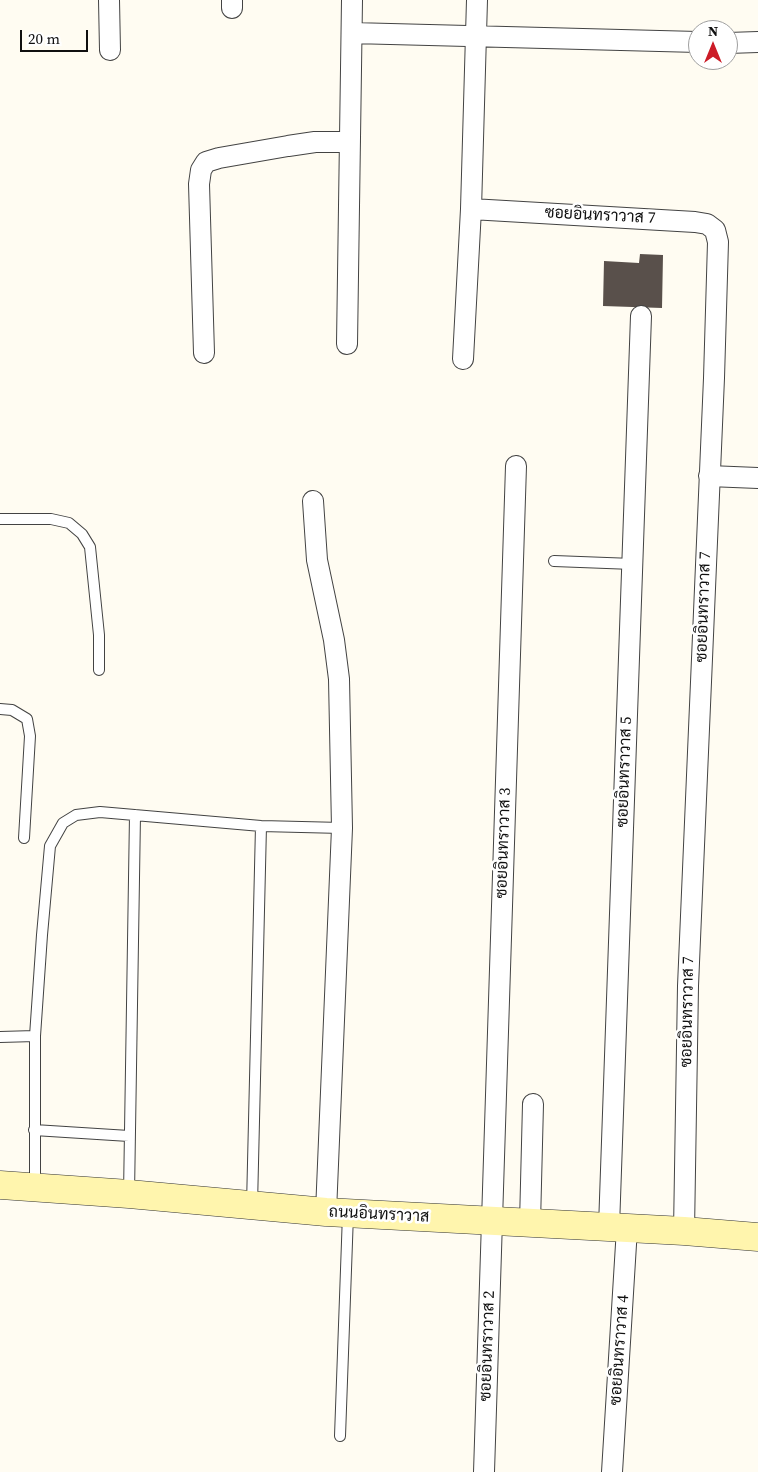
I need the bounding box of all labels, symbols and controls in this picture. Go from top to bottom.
scale bar [22,20,90,52]
north arrow [688,20,738,70]
text: N [708,21,718,41]
text: 20 m [28,28,60,49]
street label: ซอยอินทราวาส 7 [544,204,656,228]
street label: ซอยอินทราวาส 7 [692,551,716,663]
street label: ซอยอินทราวาส 5 [613,716,637,828]
street label: ซอยอินทราวาส 3 [492,787,516,899]
street label: ซอยอินทราวาส 7 [677,956,699,1068]
street label: ถนนอินทราวาส [328,1203,430,1227]
street label: ซอยอินทราวาส 2 [476,1290,500,1402]
street label: ซอยอินทราวาส 4 [607,1294,633,1406]

